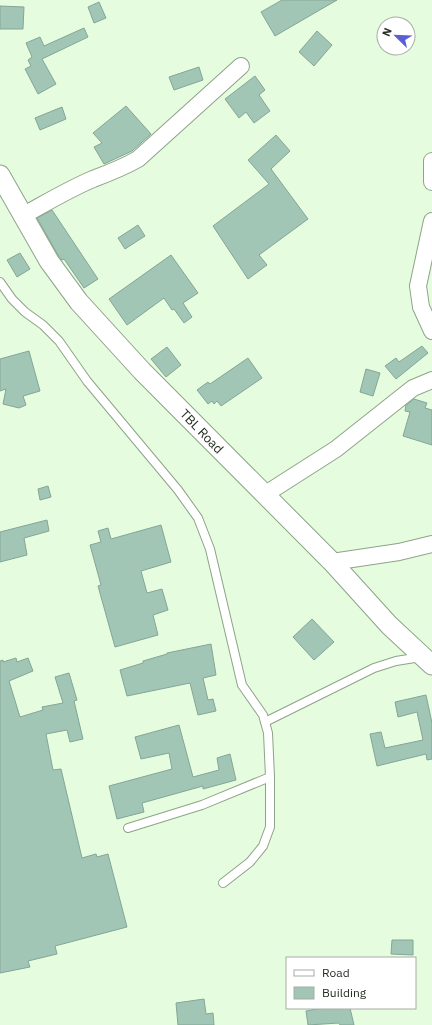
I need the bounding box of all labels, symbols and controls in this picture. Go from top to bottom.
north arrow [376,16,416,56]
text: N [379,26,395,38]
street label: TBL Road [176,406,227,457]
legend [286,957,416,1009]
text: Road [322,965,350,980]
text: Building [322,985,367,1000]

